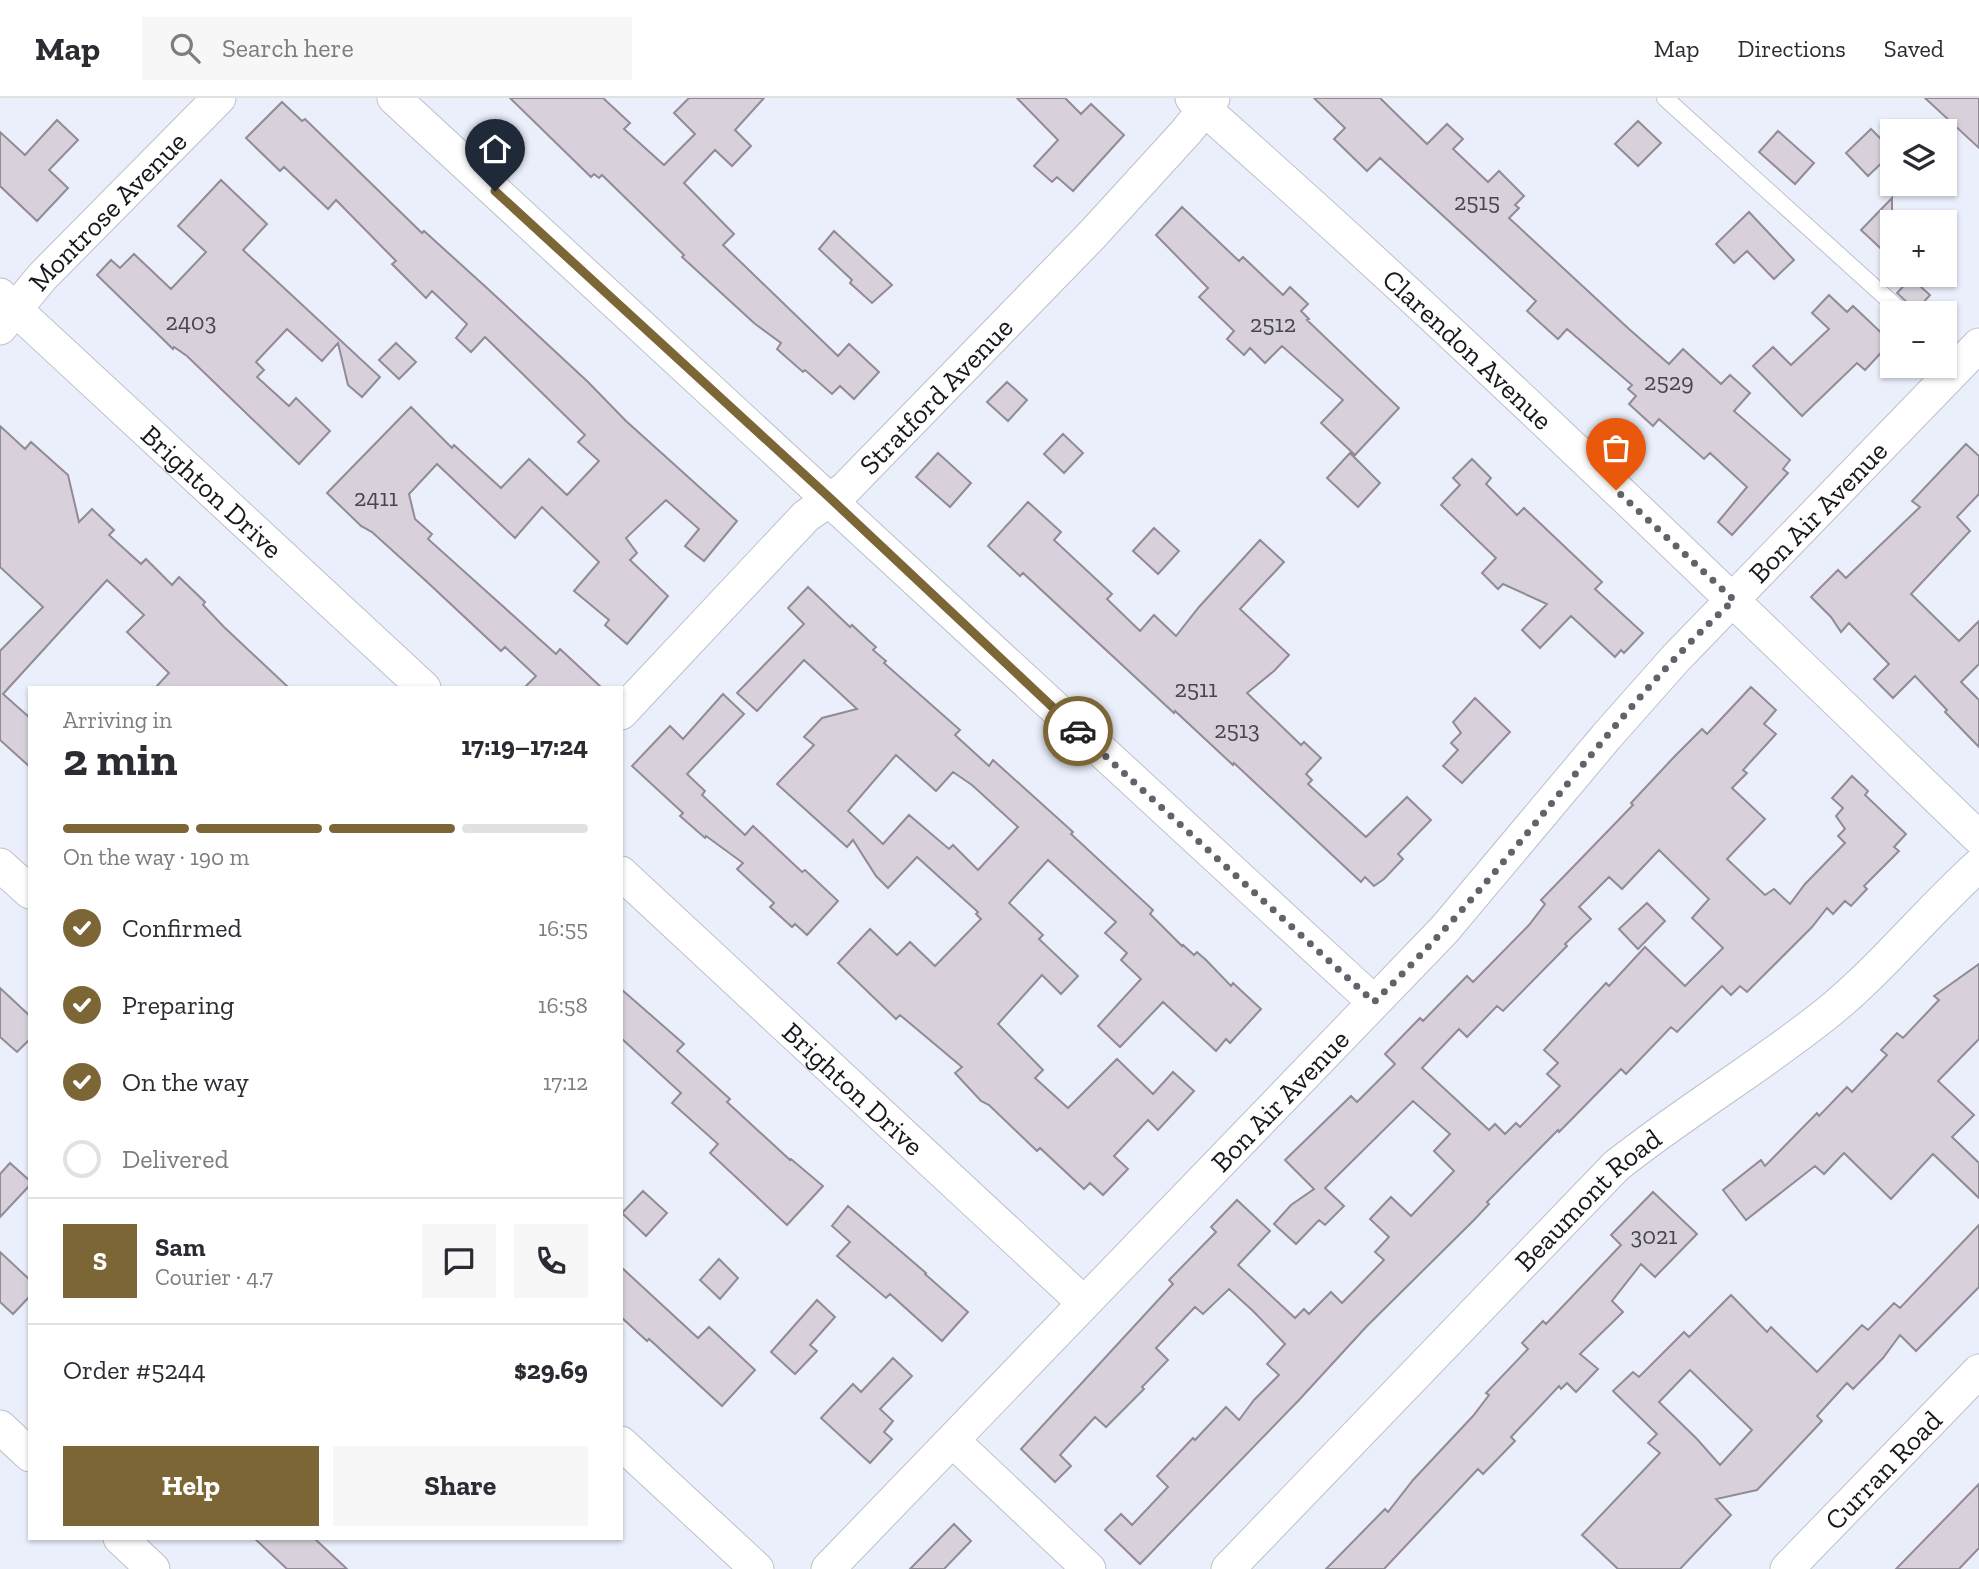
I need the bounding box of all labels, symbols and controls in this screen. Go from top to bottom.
search box [142,17,632,80]
text: Map [35,29,100,68]
icon: search [166,29,204,67]
text: Search here [222,32,354,64]
text: Map [1654,34,1700,63]
text: Directions [1738,34,1846,63]
text: Saved [1884,34,1944,63]
pin [465,119,525,191]
map controls [1880,119,1957,378]
button: layers [1880,119,1957,196]
street label: Montrose Avenue [21,124,193,297]
icon: home [476,130,514,168]
house number: 2515 [1454,187,1500,216]
button: + [1880,210,1957,287]
street label: Clarendon Avenue [1376,262,1560,436]
button: − [1880,301,1957,378]
house number: 2403 [166,307,216,336]
house number: 2512 [1250,309,1296,338]
street label: Stratford Avenue [852,310,1019,481]
house number: 2529 [1644,367,1694,396]
street label: Brighton Drive [134,418,289,565]
pin [1586,418,1646,490]
icon: bag [1597,429,1635,467]
street label: Bon Air Avenue [1742,434,1894,589]
house number: 2411 [354,483,398,512]
house number: 2511 [1174,674,1218,703]
courier [1043,696,1113,766]
text: Arriving in [63,706,172,734]
icon: car [1059,712,1097,750]
house number: 2513 [1214,715,1260,744]
text: 17:19–17:24 [461,730,588,762]
text: 2 min [63,732,178,787]
text: On the way · 190 m [63,843,249,871]
icon: check [63,909,101,947]
text: Confirmed [122,912,242,944]
text: 16:55 [538,914,588,942]
icon: check [63,986,101,1024]
text: Preparing [122,989,234,1021]
text: 16:58 [538,991,588,1019]
street label: Brighton Drive [776,1015,931,1162]
street label: Bon Air Avenue [1204,1022,1356,1178]
icon: check [63,1063,101,1101]
text: On the way [122,1066,249,1098]
text: 17:12 [543,1068,588,1096]
street label: Beaumont Road [1508,1121,1667,1277]
text: Delivered [122,1143,229,1175]
house number: 3021 [1630,1221,1678,1250]
button: chat [422,1224,496,1298]
button: phone [514,1224,588,1298]
text: Sam [155,1231,205,1263]
text: S [93,1245,107,1277]
text: Courier · 4.7 [155,1263,273,1291]
text: Order #5244 [63,1354,206,1386]
text: $29.69 [514,1354,588,1386]
street label: Curran Road [1818,1403,1948,1537]
button: Help [63,1446,319,1526]
button: Share [333,1446,588,1526]

